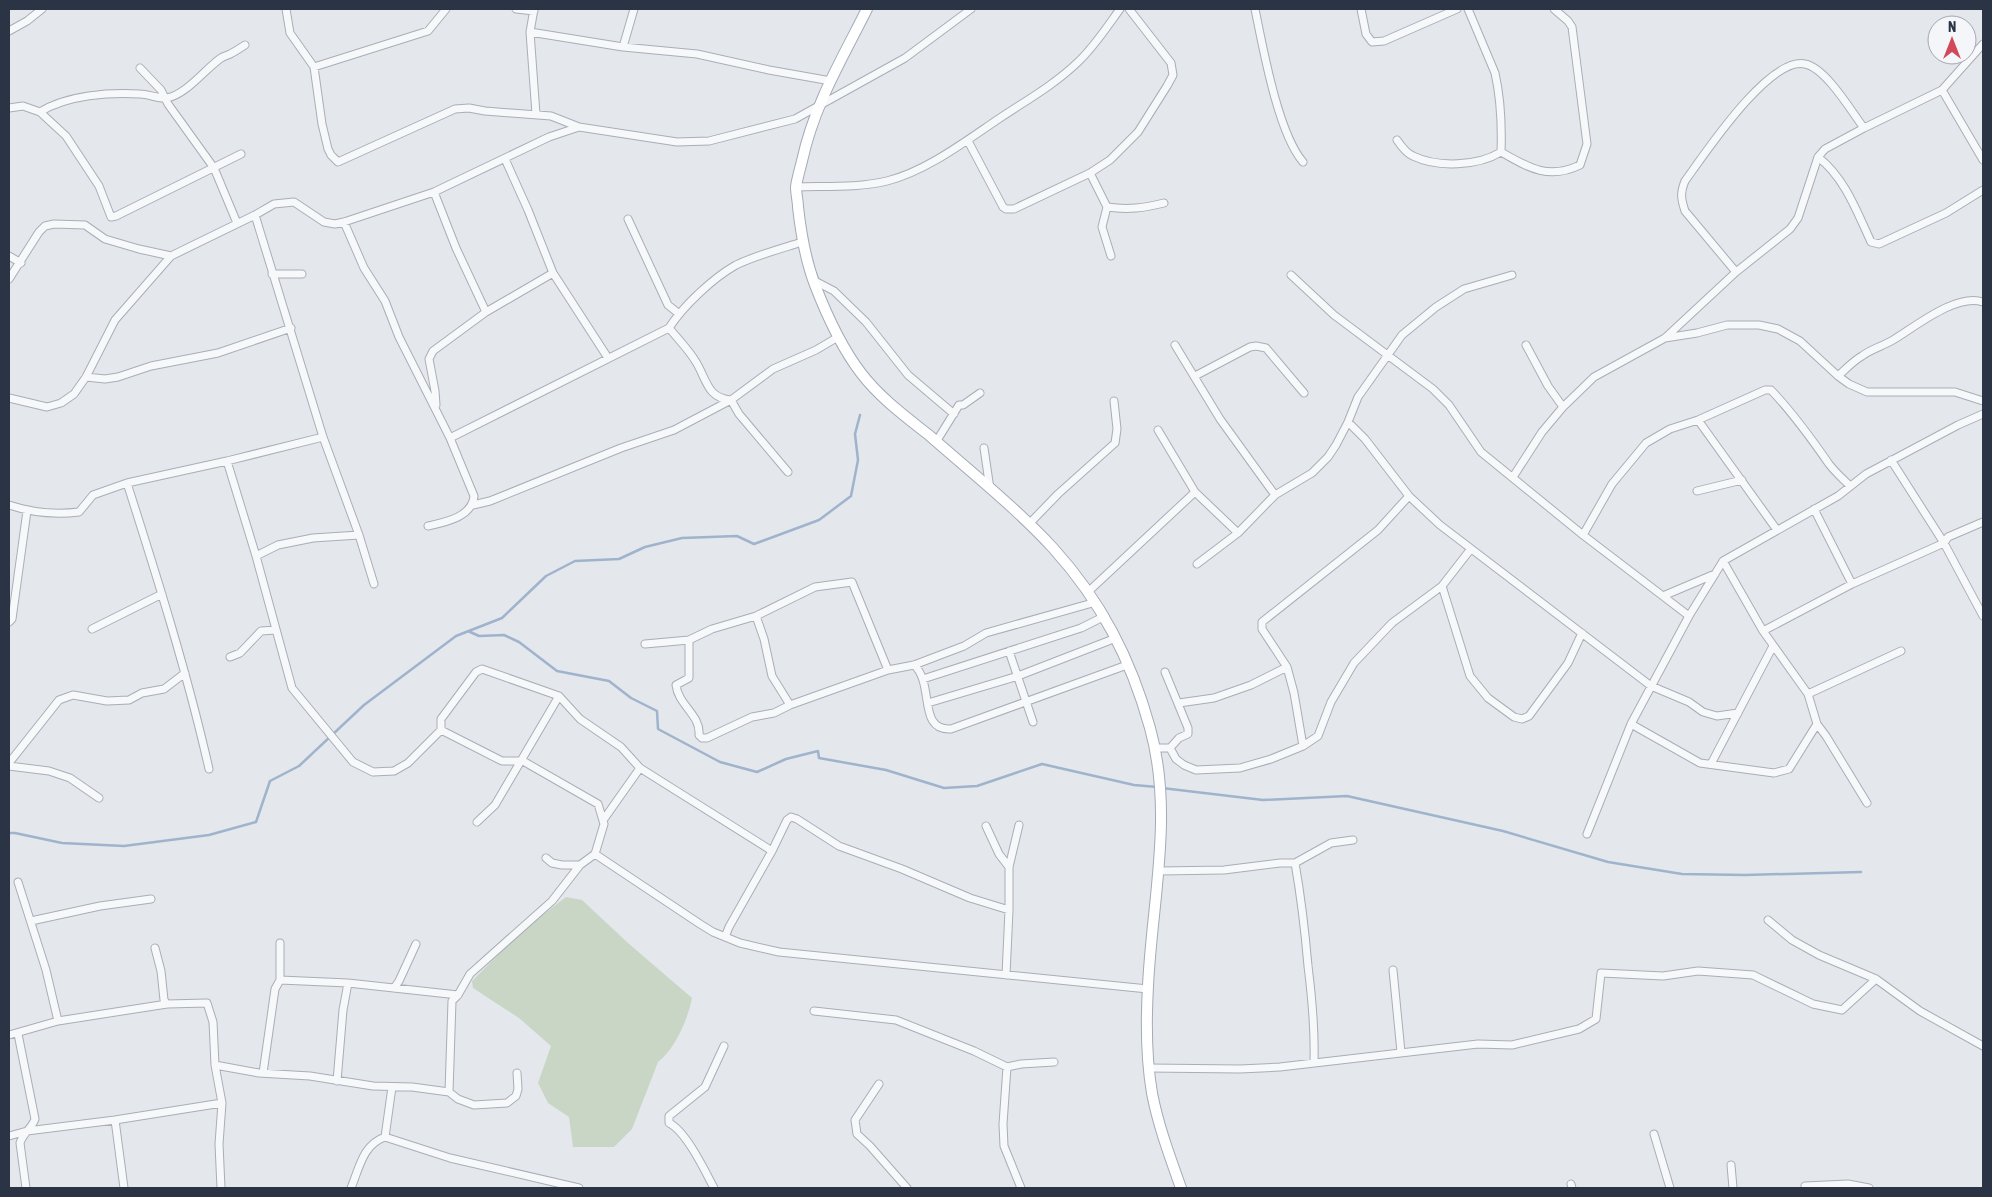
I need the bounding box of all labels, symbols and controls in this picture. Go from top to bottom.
north arrow [1927,15,1977,65]
text: N [1948,19,1956,35]

